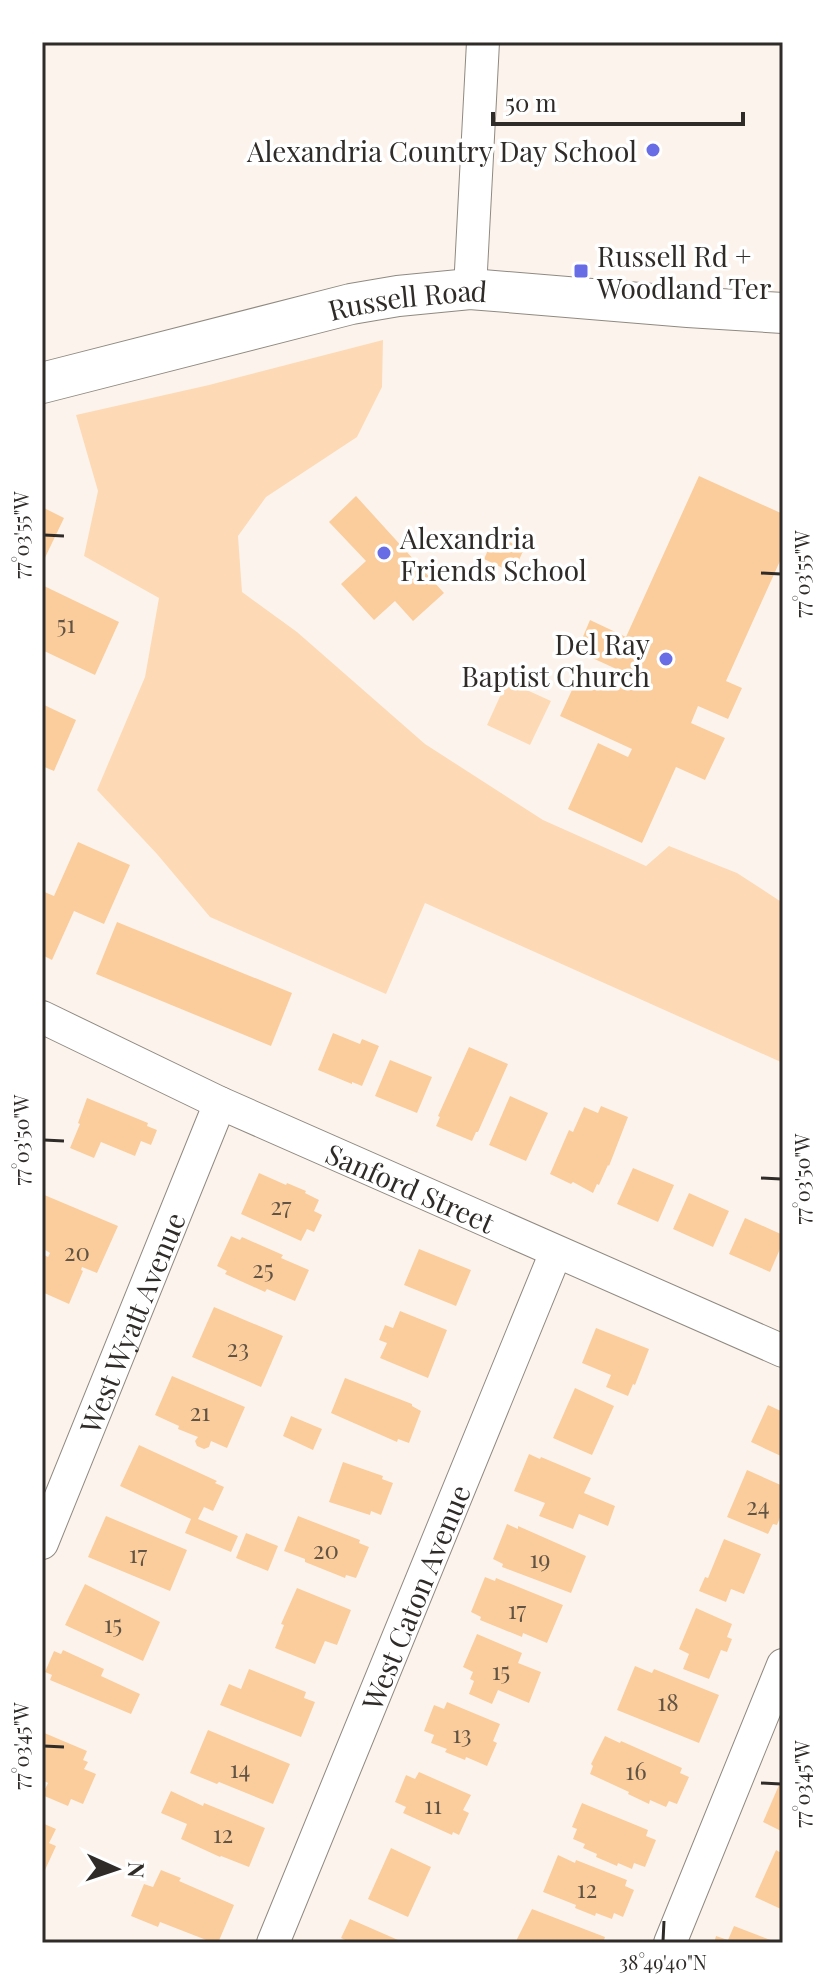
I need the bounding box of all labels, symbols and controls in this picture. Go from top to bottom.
scale bar [493,76,743,126]
text: 50 m [505,86,557,118]
place label: Alexandria Country Day School [246,132,637,169]
marker: Alexandria Country Day School [644,141,662,159]
place label: Russell Rd + Woodland Ter [596,237,772,306]
marker: Russell Rd + Woodland Ter [572,262,590,280]
street label: Russell Road [324,270,489,328]
text: 77°03'55"W [7,490,34,579]
place label: Alexandria Friends School [399,519,587,588]
text: 77°03'55"W [788,529,815,618]
marker: Alexandria Friends School [375,544,393,562]
house number: 51 [57,607,76,639]
place label: Del Ray Baptist Church [461,625,651,694]
marker: Del Ray Baptist Church [657,650,675,668]
text: 77°03'50"W [7,1094,34,1185]
text: 77°03'50"W [788,1133,815,1224]
street label: Sanford Street [321,1134,502,1241]
house number: 27 [270,1189,292,1221]
street label: West Wyatt Avenue [70,1206,192,1439]
house number: 20 [64,1235,90,1267]
house number: 25 [252,1252,274,1284]
house number: 23 [227,1331,249,1363]
house number: 21 [190,1395,210,1427]
street label: West Caton Avenue [352,1479,477,1716]
house number: 24 [746,1489,770,1521]
house number: 20 [313,1533,339,1565]
house number: 17 [129,1537,148,1569]
house number: 19 [529,1542,551,1574]
house number: 17 [508,1593,527,1625]
house number: 15 [104,1607,122,1639]
house number: 15 [492,1654,510,1686]
house number: 18 [657,1685,679,1717]
text: 77°03'45"W [7,1701,34,1790]
house number: 13 [452,1717,472,1749]
text: 77°03'45"W [788,1739,815,1828]
house number: 14 [230,1752,250,1784]
house number: 16 [625,1754,647,1786]
house number: 11 [424,1788,442,1820]
house number: 12 [213,1817,233,1849]
north arrow [76,1829,156,1909]
text: N [122,1861,152,1879]
house number: 12 [577,1872,597,1904]
text: 38°49'40"N [619,1948,707,1975]

